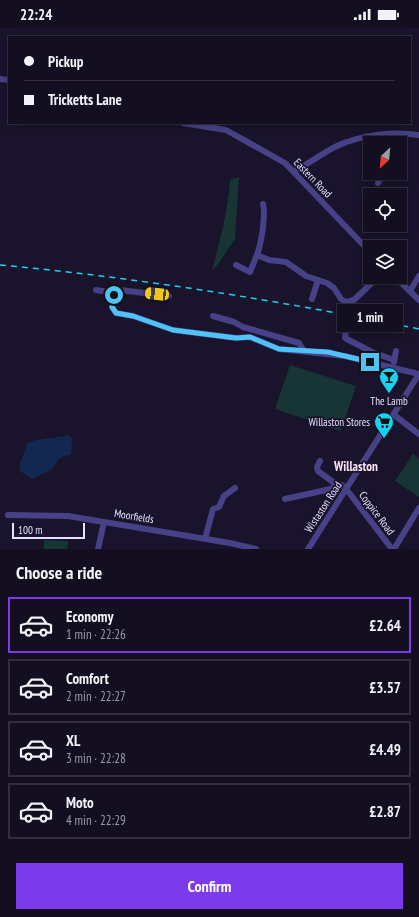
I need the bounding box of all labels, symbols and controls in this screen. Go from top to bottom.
text: 22:24 [20,5,52,24]
text: Pickup [48,52,83,71]
text: Tricketts Lane [48,90,122,109]
north arrow [363,136,407,180]
map controls [363,136,407,284]
street label: Eastern Road [291,155,335,201]
button: locate [363,188,407,232]
button: layers [363,240,407,284]
route start [105,286,123,304]
car [144,287,170,301]
callout: 1 min [337,304,403,332]
text: 1 min [357,309,383,326]
route end [361,353,379,371]
bar icon: The Lamb [378,366,400,394]
place label: The Lamb [370,394,408,408]
supermarket icon: Willaston Stores [373,411,395,439]
place label: Willaston Stores [308,415,370,429]
district label: Willaston [333,458,378,475]
street label: Wistaston Road [301,479,345,535]
street label: Coppice Road [356,488,398,538]
street label: Moorfields [113,506,155,526]
scale bar [12,521,85,540]
text: 100 m [18,523,42,537]
text: Choose a ride [16,561,102,584]
icon: car [18,607,54,643]
text: Economy [66,607,114,626]
text: £2.64 [369,616,401,635]
text: 1 min · 22:26 [66,626,126,643]
icon: car [18,669,54,705]
text: Comfort [66,669,109,688]
text: £3.57 [369,678,401,697]
text: 2 min · 22:27 [66,688,126,705]
icon: car [18,731,54,767]
text: XL [66,731,80,750]
text: £4.49 [369,740,401,759]
text: 3 min · 22:28 [66,750,126,767]
icon: car [18,793,54,829]
text: Moto [66,793,94,812]
text: £2.87 [369,802,401,821]
text: 4 min · 22:29 [66,812,126,829]
button: Confirm [16,863,403,909]

